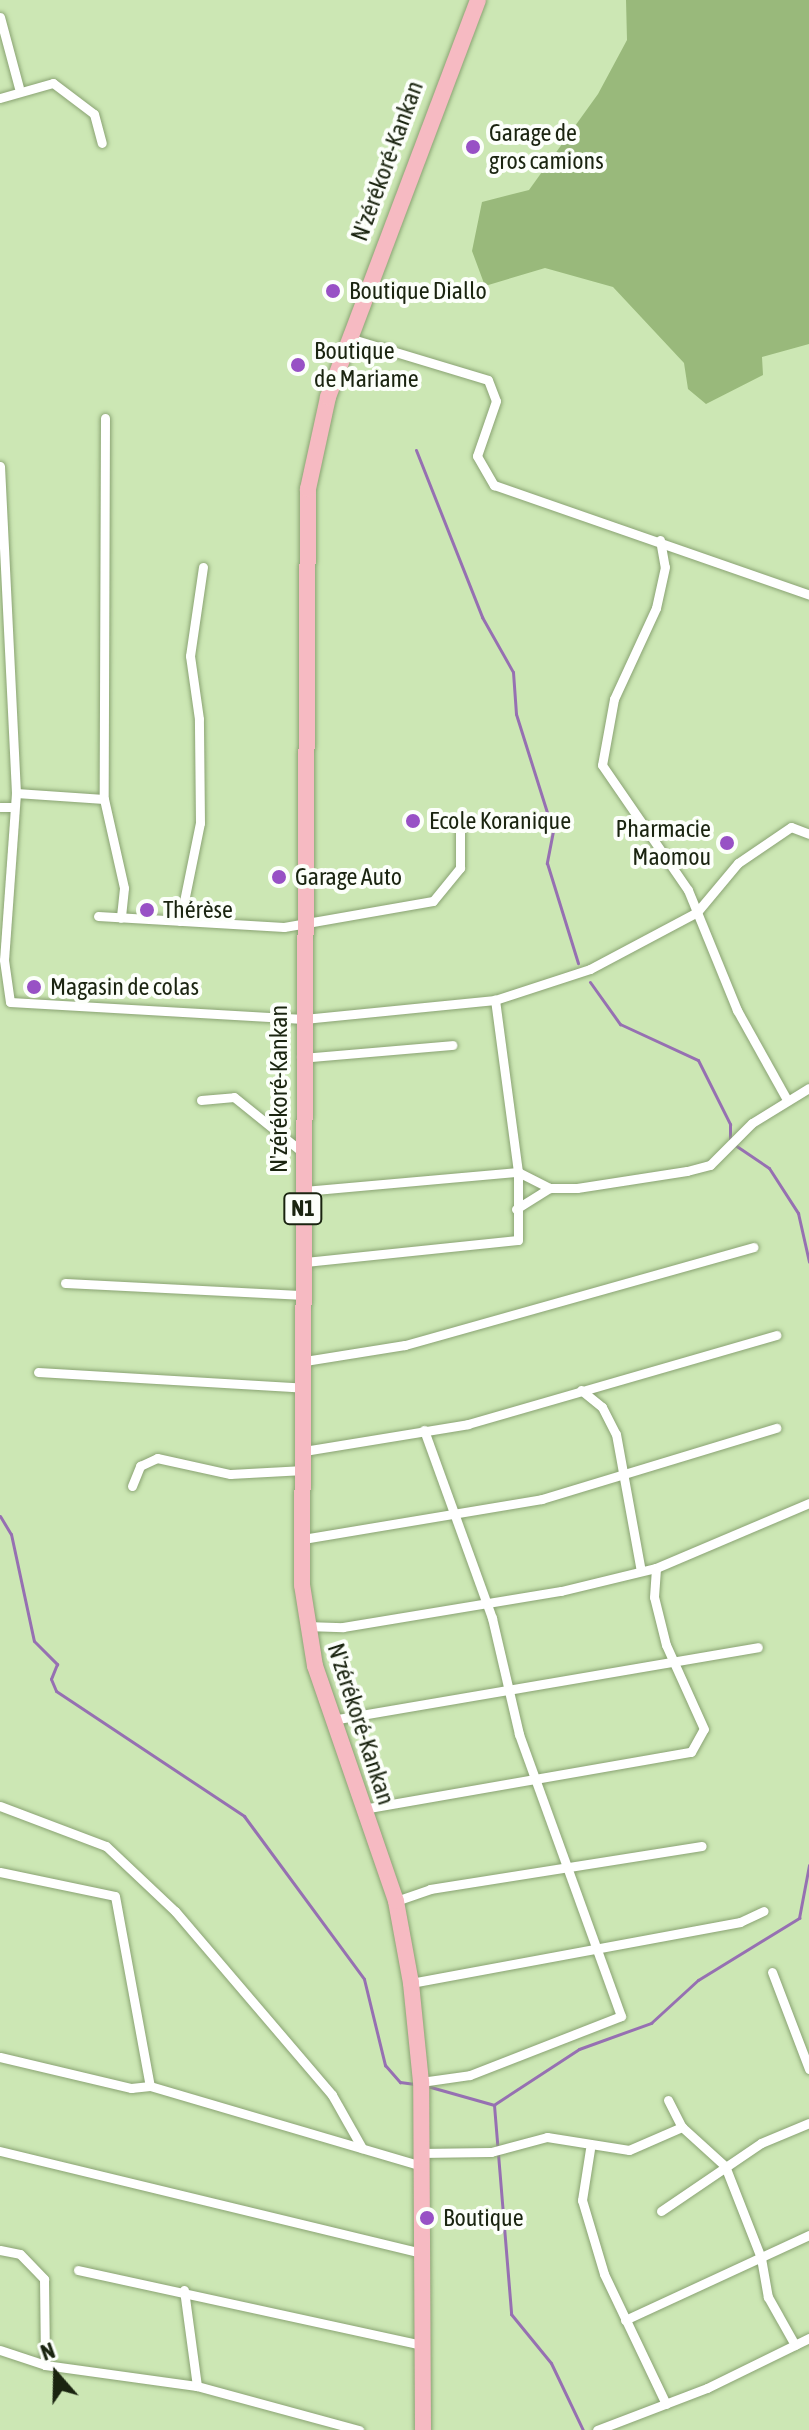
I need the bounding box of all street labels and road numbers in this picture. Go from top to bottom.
street label: N'zérékoré-Kankan [345,77,429,245]
street label: N'zérékoré-Kankan [265,1005,293,1173]
road number: N1 [283,1191,323,1227]
street label: N'zérékoré-Kankan [321,1640,401,1808]

